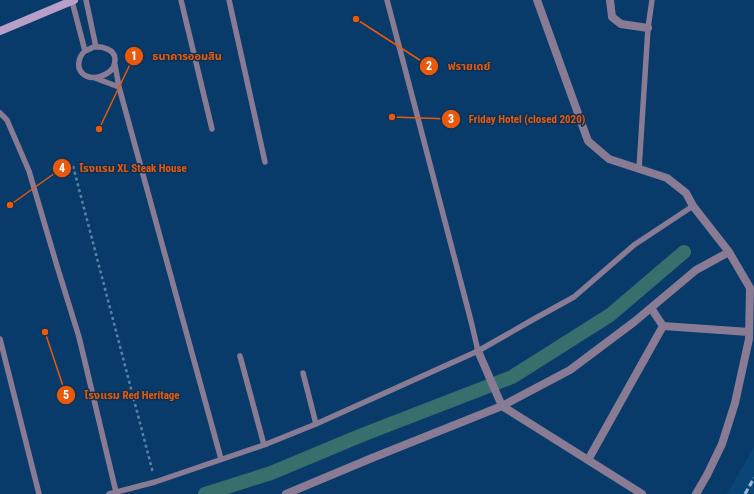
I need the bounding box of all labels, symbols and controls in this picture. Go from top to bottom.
callout: ธนาคารออมสิน [124,45,229,68]
text: 1 [131,49,137,63]
text: ธนาคารออมสิน [152,50,222,63]
callout: ฟรายเดย์ [419,54,498,77]
text: 2 [426,59,432,73]
text: ฟรายเดย์ [448,60,490,73]
callout: Friday Hotel (closed 2020) [441,108,594,131]
text: 3 [448,112,454,126]
text: Friday Hotel (closed 2020) [469,113,585,126]
callout: โรงแรม XL Steak House [52,156,195,179]
text: 4 [59,161,65,175]
text: โรงแรม XL Steak House [79,162,187,175]
callout: โรงแรม Red Heritage [56,383,188,406]
text: 5 [63,388,69,402]
text: โรงแรม Red Heritage [84,389,180,402]

